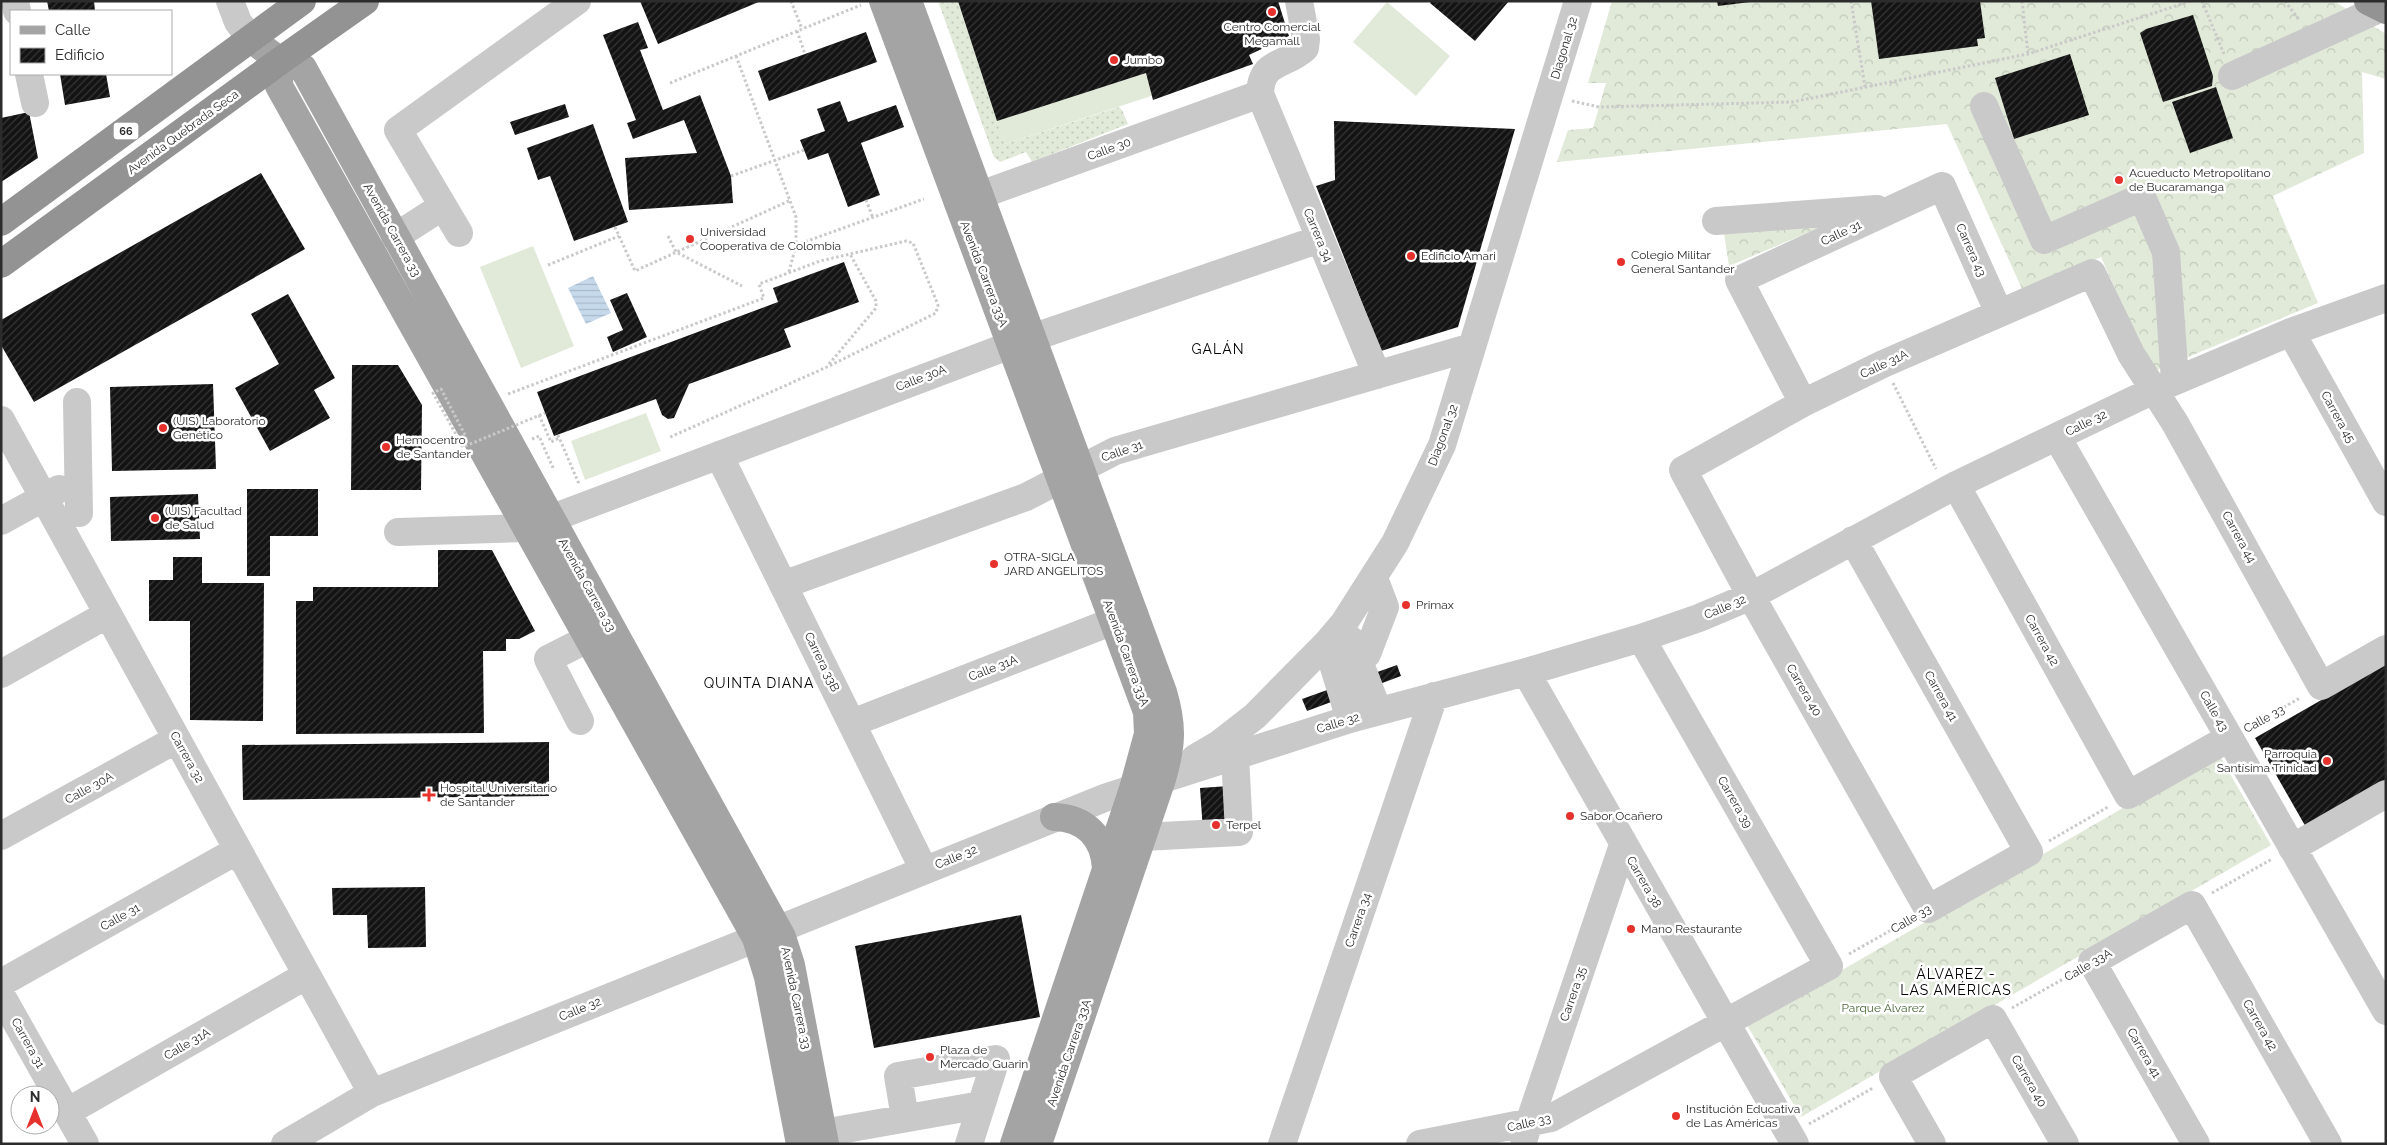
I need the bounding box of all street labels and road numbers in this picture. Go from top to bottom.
street label: Diagonal 32 [1548,15,1580,81]
street label: Avenida Quebrada Seca [125,87,241,177]
road number: 66 [114,122,138,140]
street label: Calle 30 [1085,135,1133,163]
street label: Avenida Carrera 33 [361,181,423,279]
street label: Carrera 34 [1300,206,1336,264]
street label: Calle 31 [1819,218,1863,248]
street label: Avenida Carrera 33A [957,219,1011,329]
street label: Carrera 43 [1953,221,1989,279]
street label: Calle 31A [1858,347,1910,381]
street label: Calle 30A [894,362,948,394]
street label: Carrera 45 [2318,389,2358,446]
street label: Diagonal 32 [1425,402,1461,468]
street label: Calle 32 [2063,407,2109,439]
street label: Calle 31 [1099,437,1145,465]
street label: Carrera 44 [2219,509,2259,566]
street label: Avenida Carrera 33 [556,536,618,634]
street label: Calle 32 [1702,592,1748,622]
street label: Avenida Carrera 33A [1100,598,1152,708]
street label: Carrera 42 [2022,612,2062,668]
street label: Carrera 33B [802,630,842,694]
street label: Calle 31A [967,652,1019,684]
street label: Carrera 40 [1784,662,1824,718]
street label: Carrera 41 [1921,668,1961,724]
street label: Calle 43 [2197,688,2231,734]
street label: Calle 33 [2241,702,2287,736]
street label: Calle 32 [1315,710,1361,736]
street label: Carrera 32 [167,729,207,785]
street label: Calle 30A [62,769,116,807]
street label: Carrera 39 [1715,774,1755,830]
street label: Calle 32 [933,842,979,872]
street label: Carrera 38 [1624,854,1664,910]
street label: Carrera 34 [1342,890,1374,949]
street label: Calle 31 [98,900,142,934]
street label: Calle 33 [1888,902,1934,936]
street label: Avenida Carrera 33 [778,946,814,1050]
street label: Calle 33A [2062,946,2114,984]
street label: Carrera 35 [1557,964,1589,1023]
street label: Calle 32 [557,994,603,1024]
street label: Carrera 42 [2240,997,2280,1053]
street label: Avenida Carrera 33A [1044,998,1094,1108]
street label: Carrera 31 [8,1015,48,1071]
street label: Calle 31A [161,1025,213,1063]
street label: Carrera 41 [2124,1025,2164,1081]
street label: Carrera 40 [2009,1053,2049,1109]
street label: Calle 33 [1506,1111,1552,1135]

